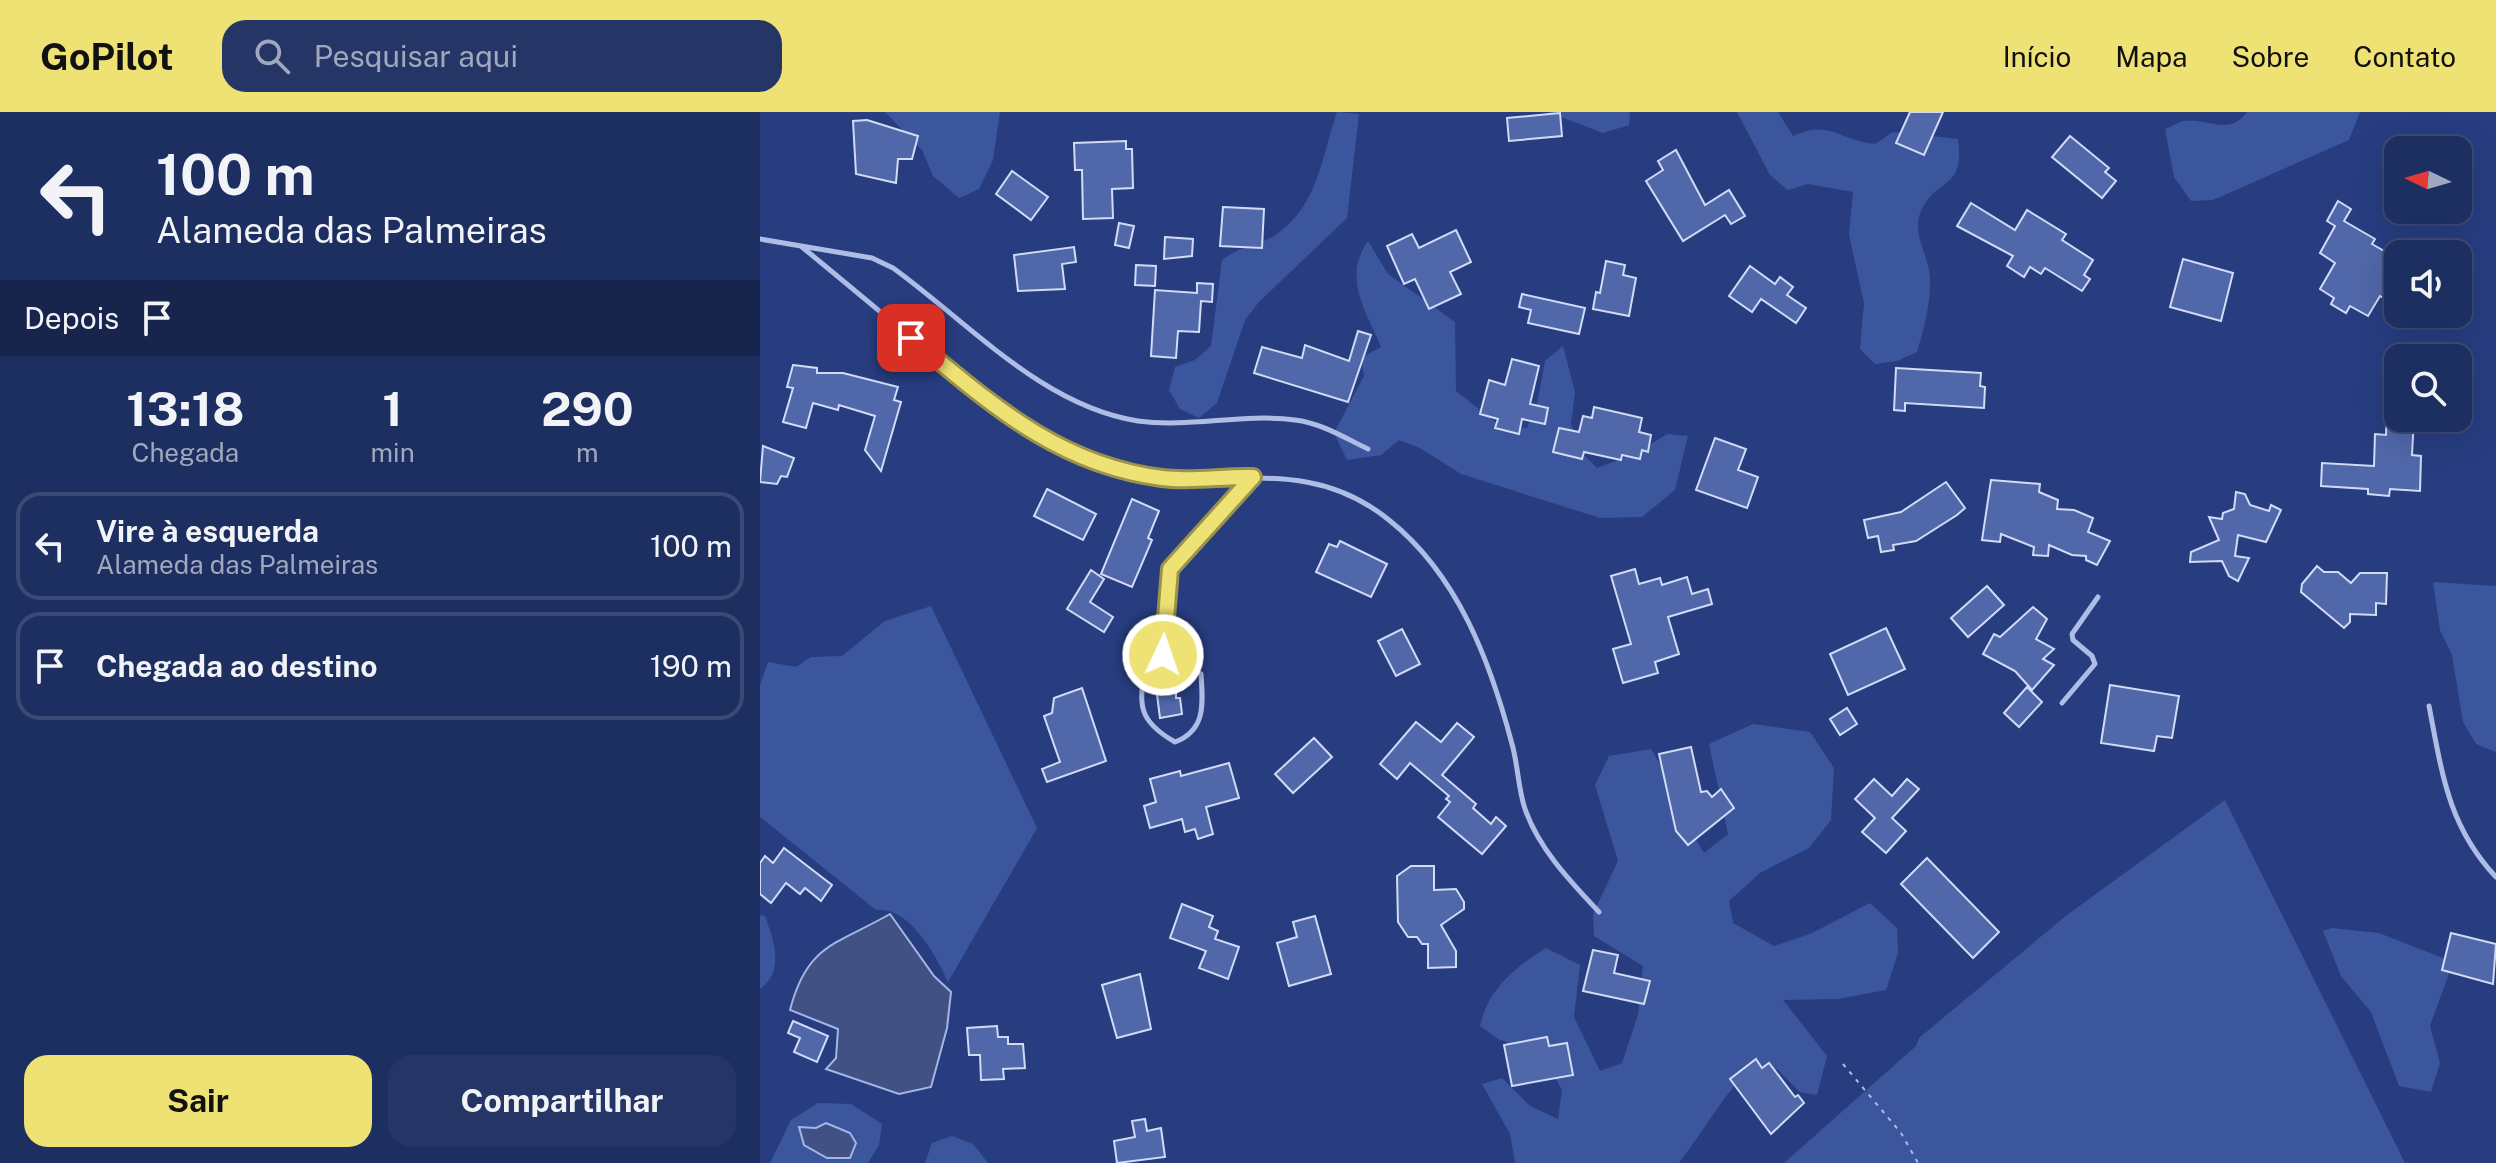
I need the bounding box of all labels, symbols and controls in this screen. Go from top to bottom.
search box [222,20,782,92]
text: GoPilot [40,34,174,79]
icon: search [250,34,294,78]
text: Pesquisar aqui [314,38,518,74]
text: Início [2003,40,2071,73]
text: Mapa [2115,40,2187,73]
text: Sobre [2231,40,2309,73]
text: Contato [2353,40,2456,73]
north arrow [2384,136,2472,224]
map controls [2384,136,2472,432]
text: 100 m [156,142,315,208]
icon: left [24,144,128,248]
text: Alameda das Palmeiras [156,209,547,251]
button: sound [2384,240,2472,328]
icon: arrive [135,296,179,340]
text: Depois [24,300,119,336]
pin [877,304,945,372]
icon: arrive [889,316,933,360]
button: search [2384,344,2472,432]
text: 13:18 [126,380,244,437]
text: 1 [382,380,403,437]
text: 290 [541,380,634,437]
text: Chegada [131,437,239,468]
text: min [371,437,415,468]
text: m [576,437,599,468]
text: Vire à esquerda [96,513,319,549]
icon: left [28,524,72,568]
text: 100 m [650,528,732,564]
text: Alameda das Palmeiras [96,549,378,580]
position arrow [1121,613,1205,697]
icon: arrive [28,644,72,688]
text: Chegada ao destino [96,648,377,684]
text: 190 m [650,648,732,684]
button: Sair [24,1055,372,1147]
button: Compartilhar [388,1055,736,1147]

